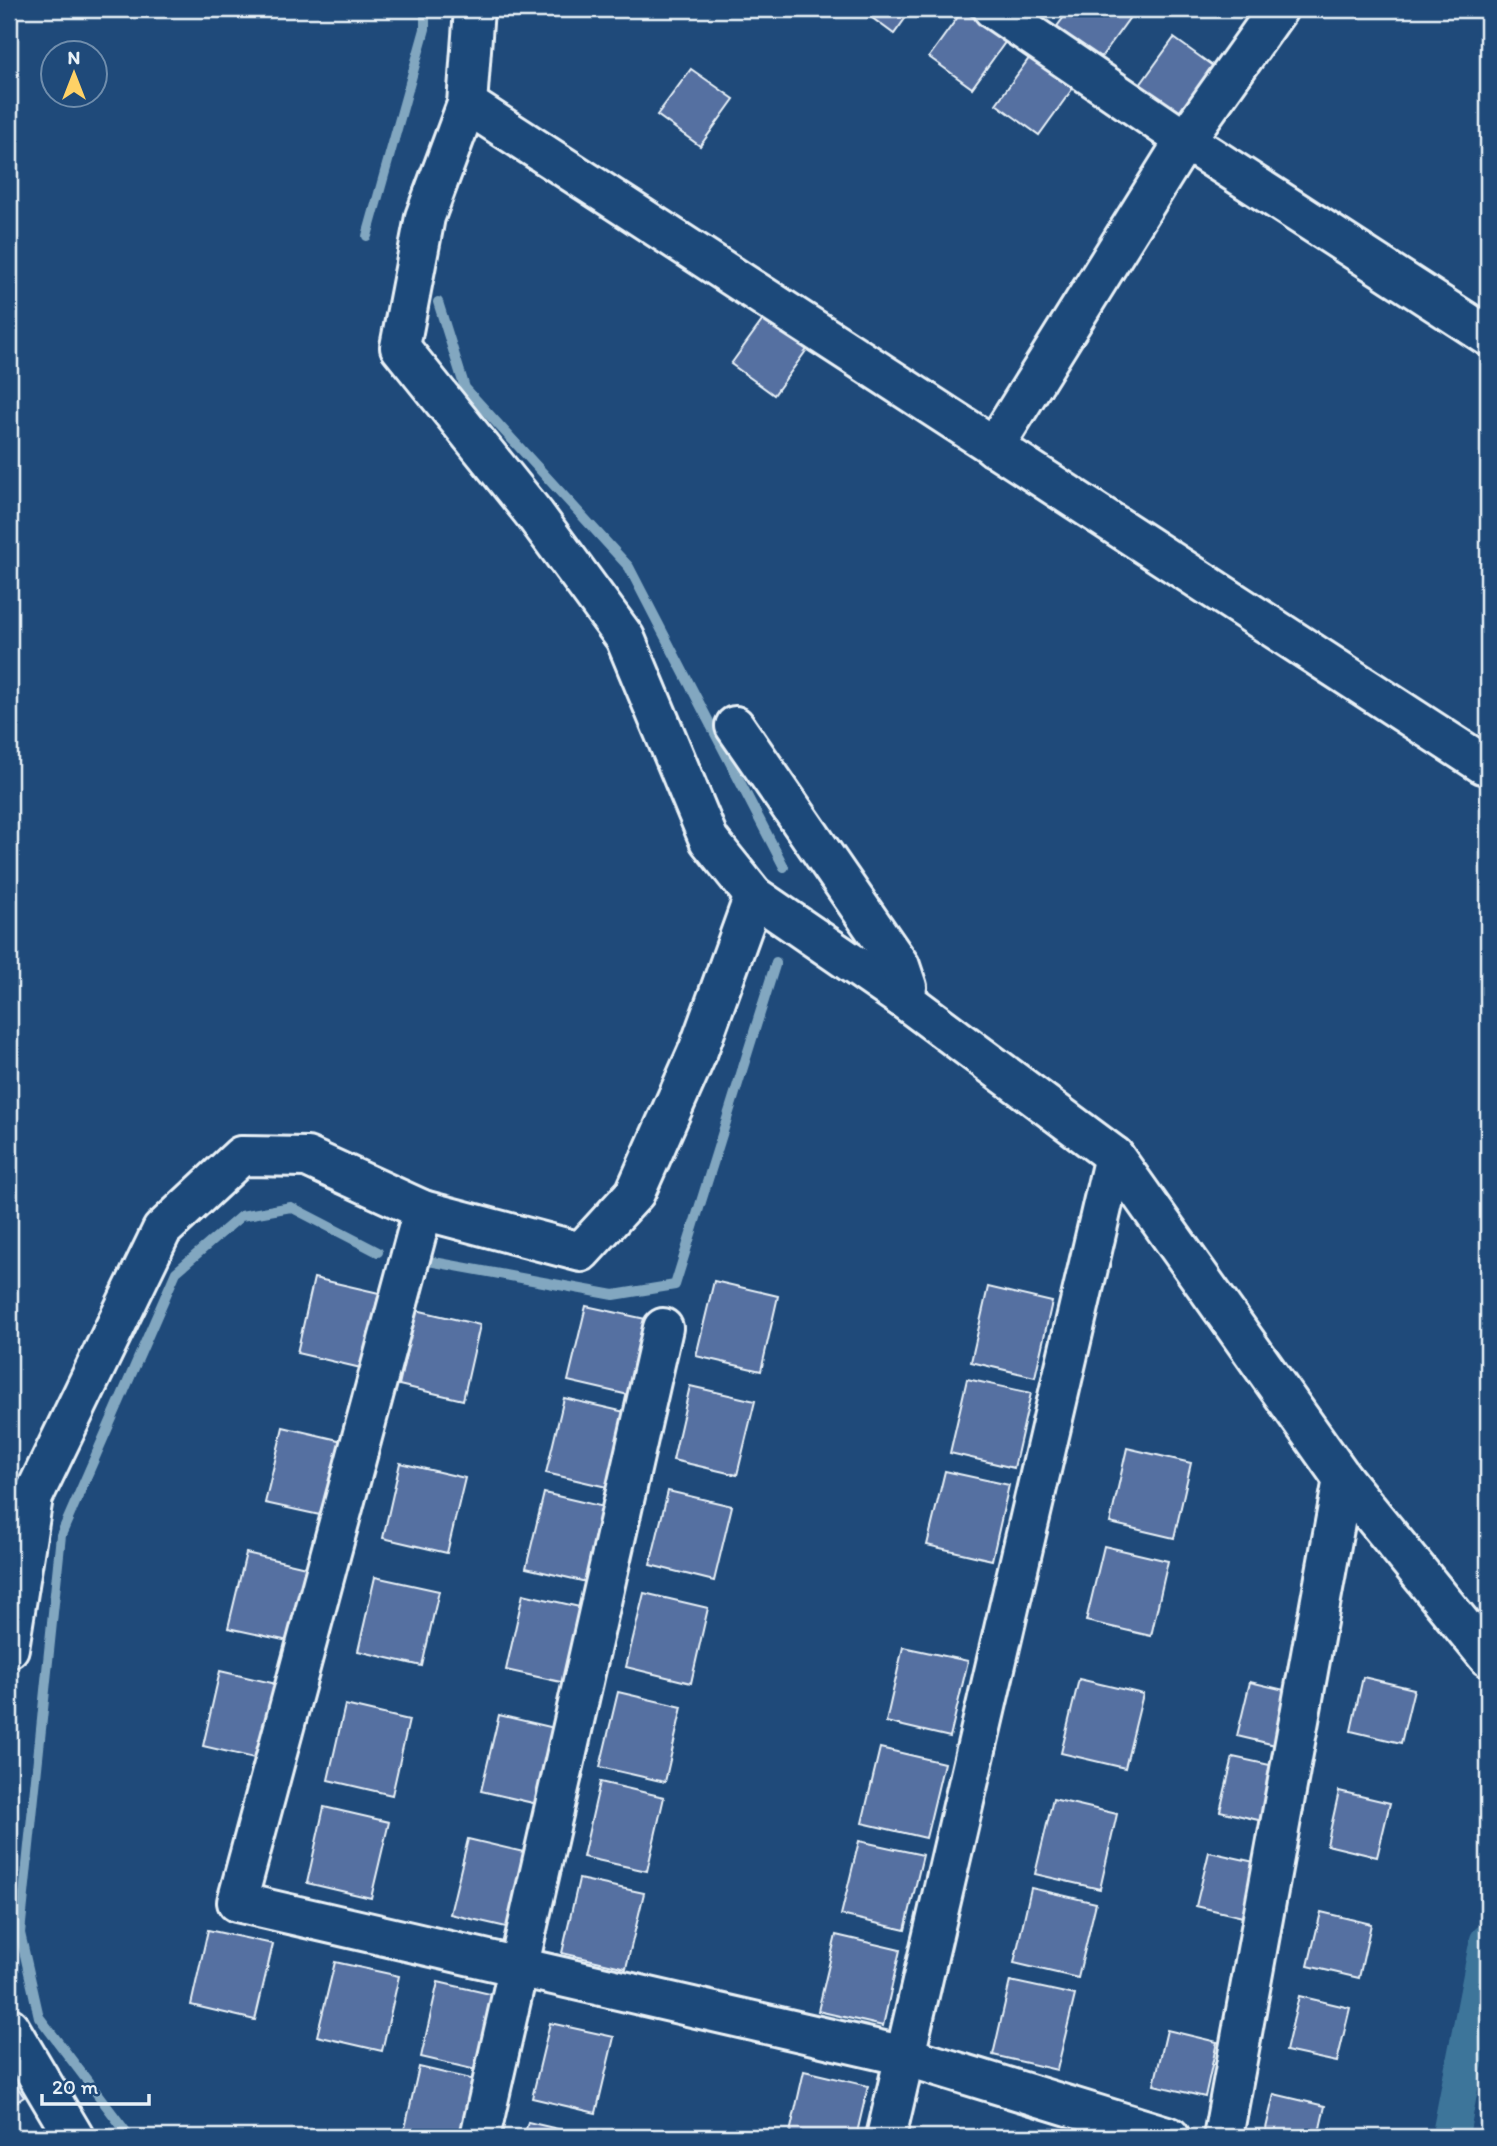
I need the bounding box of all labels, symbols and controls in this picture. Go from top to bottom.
north arrow [38,38,108,108]
text: N [68,46,80,69]
scale bar [42,2062,149,2106]
text: 20 m [52,2074,99,2099]

